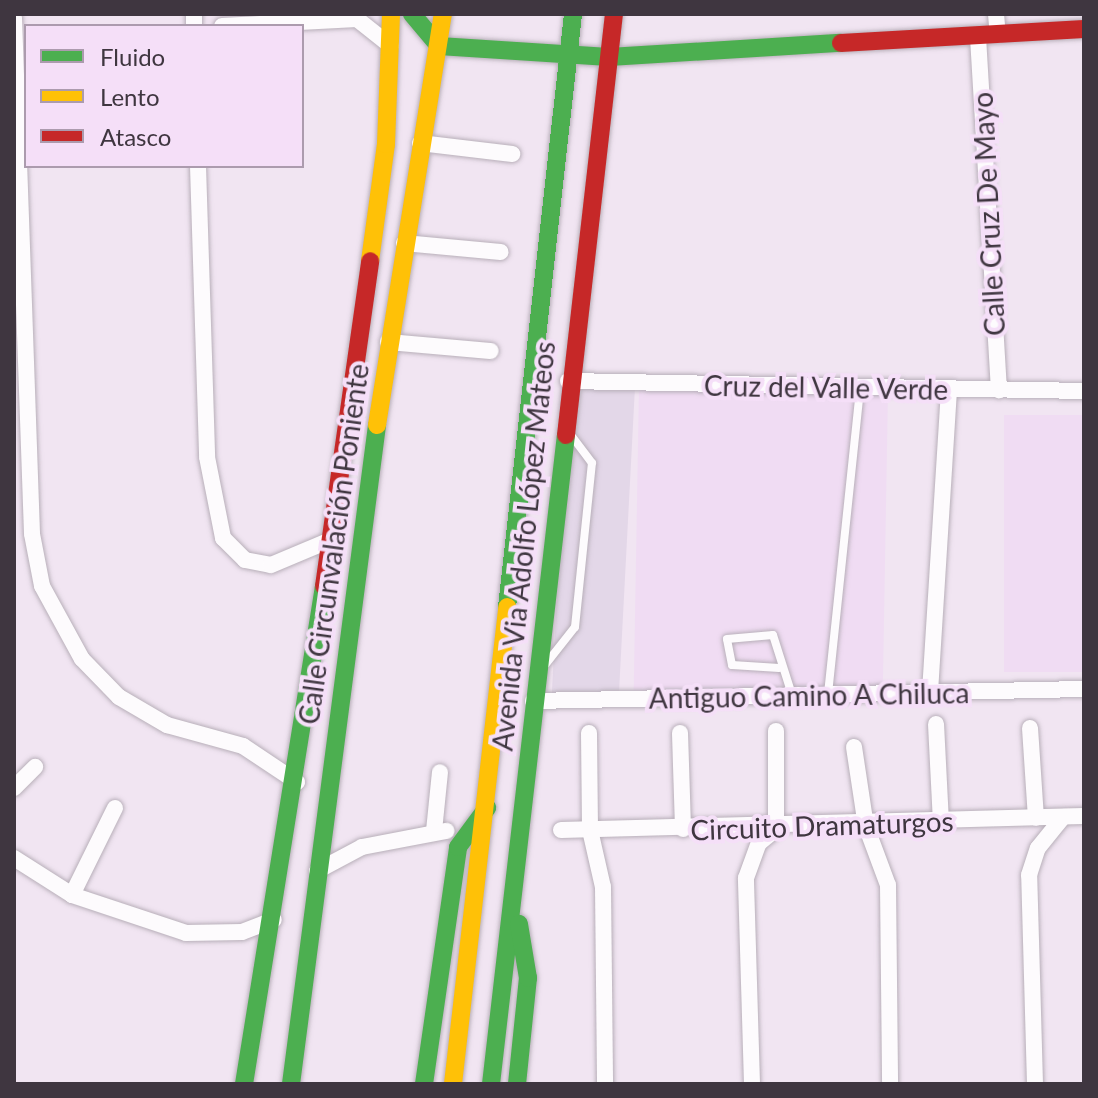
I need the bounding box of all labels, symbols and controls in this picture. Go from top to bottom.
legend [24,24,304,168]
text: Fluido [100,42,165,71]
text: Lento [100,82,160,111]
street label: Calle Cruz De Mayo [965,91,1011,337]
text: Atasco [100,122,171,151]
street label: Avenida Via Adolfo López Mateos [485,339,561,753]
street label: Calle Circunvalación Poniente [291,362,375,726]
street label: Cruz del Valle Verde [703,368,949,406]
street label: Antiguo Camino A Chiluca [647,675,971,715]
street label: Circuito Dramaturgos [690,804,954,846]

